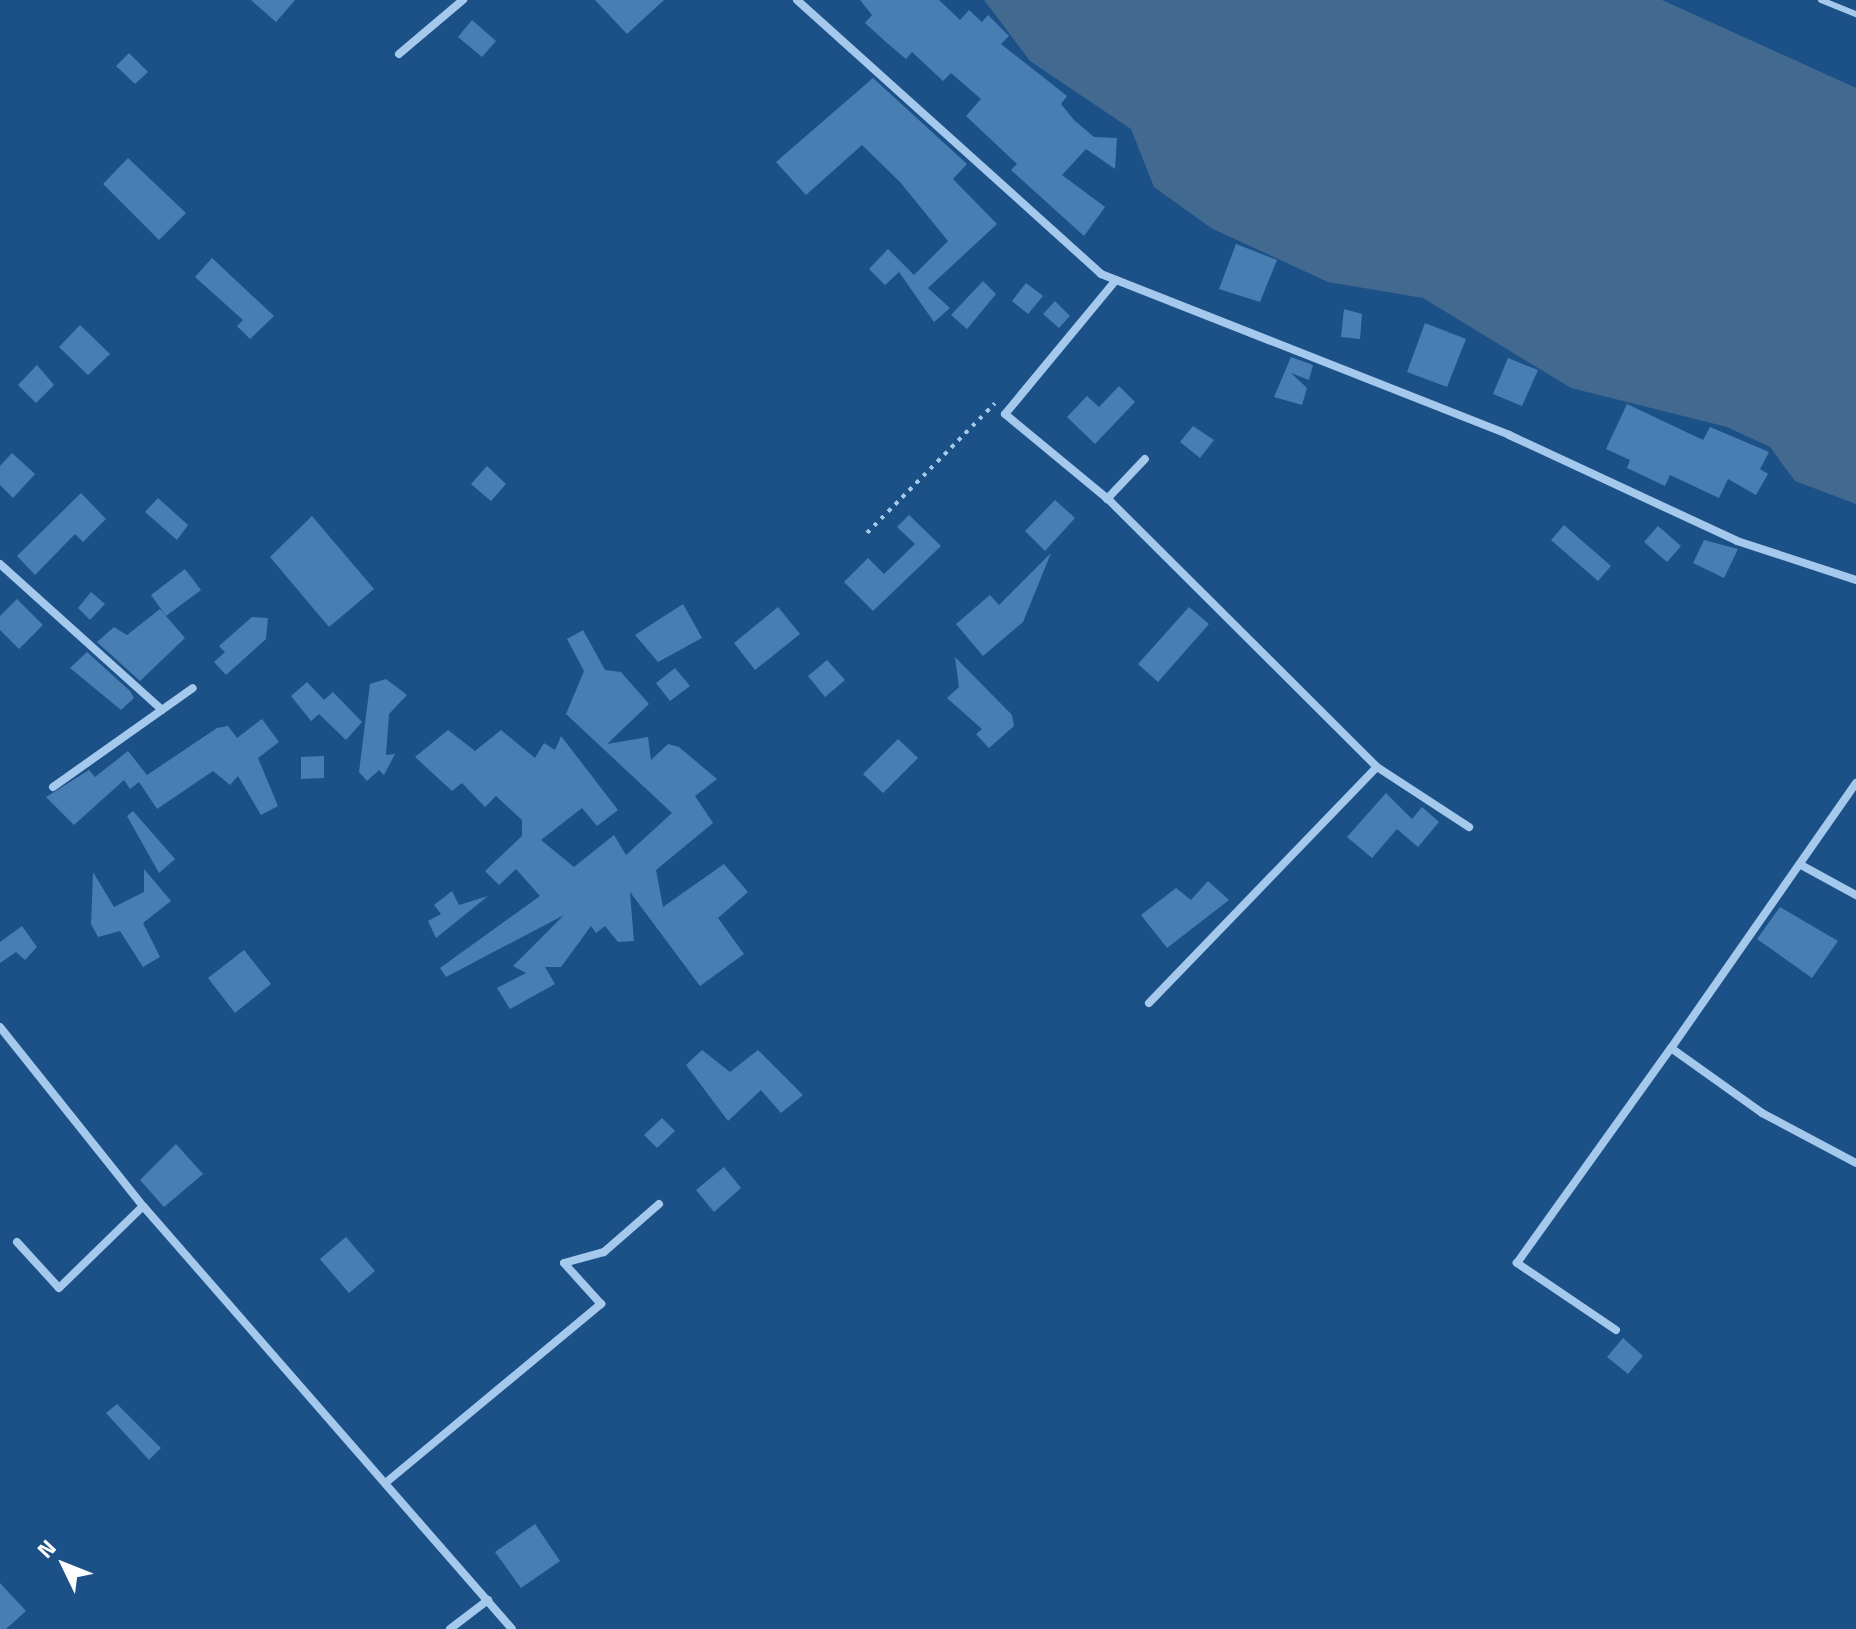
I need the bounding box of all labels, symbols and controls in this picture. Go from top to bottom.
north arrow [24,1525,104,1605]
text: N [29,1531,64,1566]

